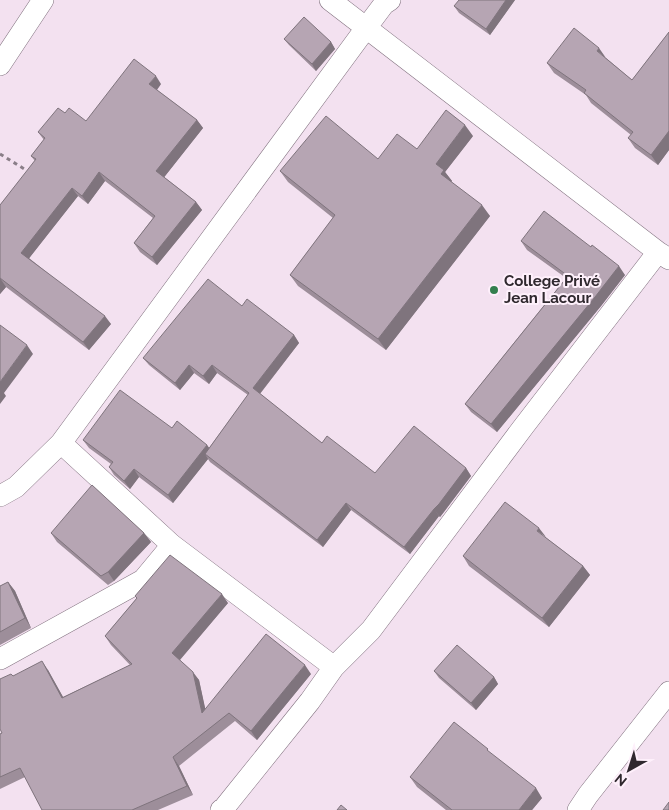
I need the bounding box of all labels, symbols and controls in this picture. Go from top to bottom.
place label: College Privé Jean Lacour [504,272,600,307]
marker: College Privé Jean Lacour [488,284,500,296]
north arrow [604,745,654,795]
text: N [612,771,630,790]

